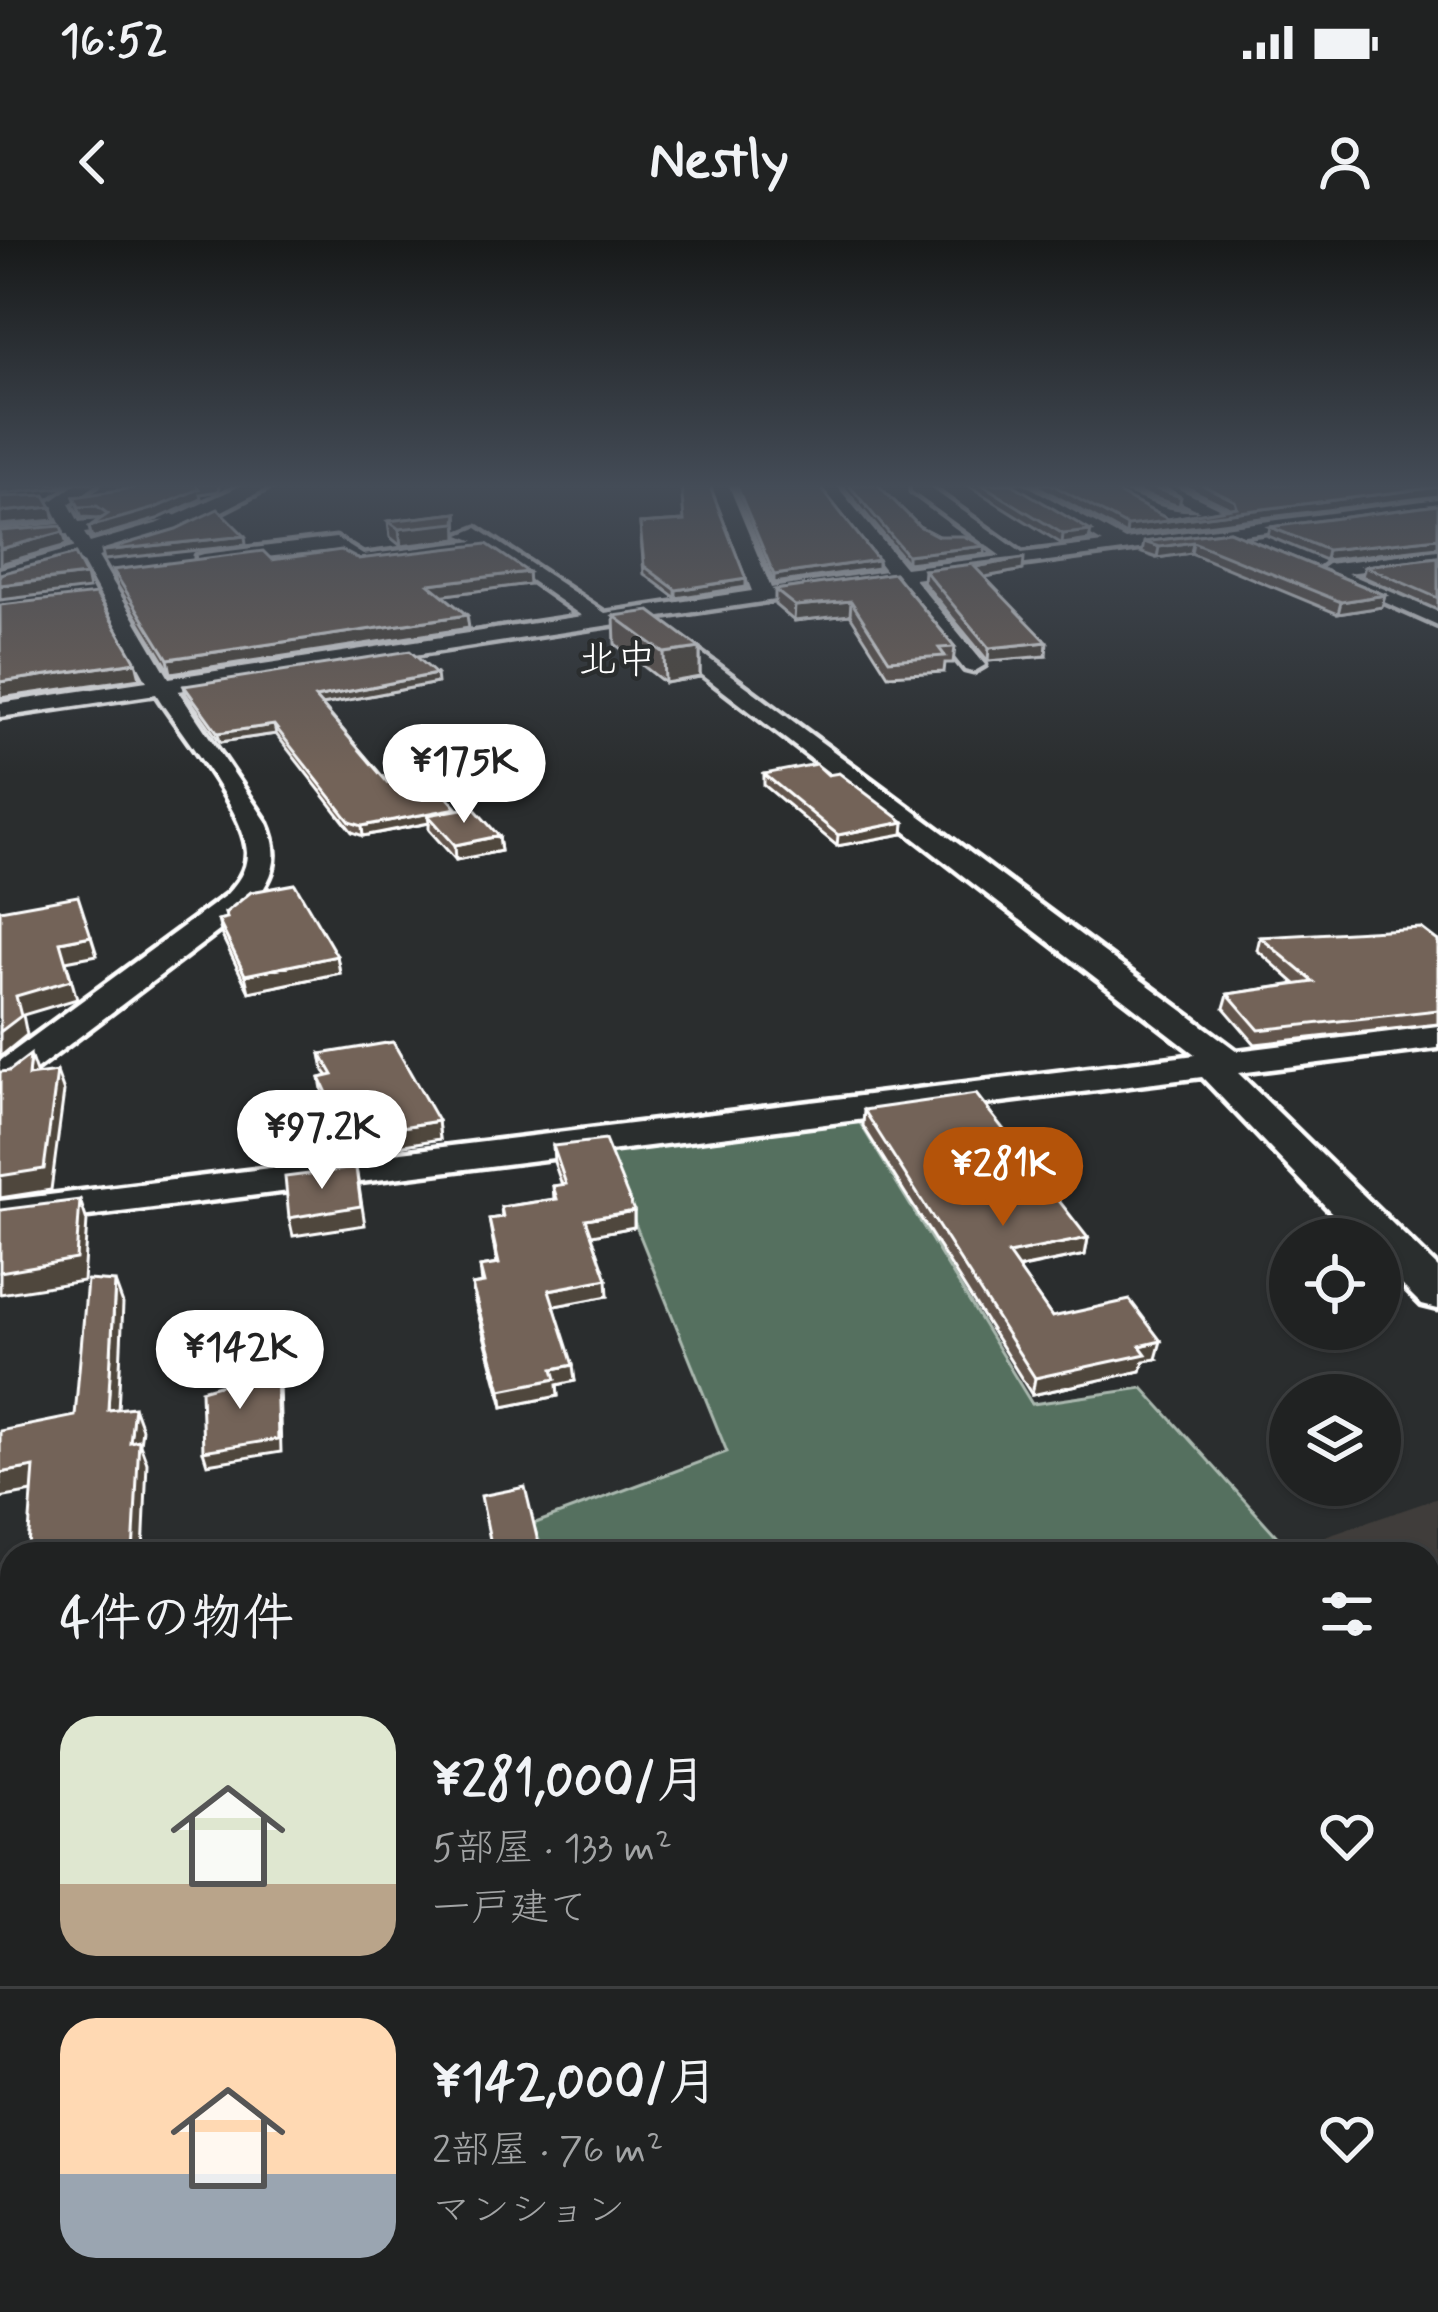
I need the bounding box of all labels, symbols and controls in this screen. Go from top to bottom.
text: 16:52 [60,13,168,72]
text: Nestly [649,127,789,198]
icon: back [60,129,126,195]
icon: person [1312,129,1378,195]
district label: 北中 [578,636,656,687]
pin: ¥175K [380,724,548,826]
text: ¥175K [410,737,518,788]
pin: ¥97.2K [224,1090,420,1192]
text: ¥97.2K [264,1103,380,1154]
pin: ¥281K [919,1127,1087,1229]
text: ¥281K [950,1140,1056,1191]
map controls [1269,1218,1401,1506]
button: locate [1269,1218,1401,1350]
pin: ¥142K [156,1310,324,1412]
text: ¥142K [183,1323,297,1374]
button: layers [1269,1374,1401,1506]
icon: filters [1314,1581,1380,1647]
text: 4件の物件 [60,1587,294,1653]
text: ¥281,000/月 [432,1749,707,1815]
icon: home [156,1764,300,1908]
icon: heart [1314,1803,1380,1869]
text: 5部屋 · 133 m² [432,1824,672,1875]
text: 一戸建て [432,1884,588,1935]
text: ¥142,000/月 [432,2051,718,2117]
icon: home [156,2066,300,2210]
icon: heart [1314,2105,1380,2171]
text: 2部屋 · 76 m² [432,2126,663,2177]
text: マンション [432,2186,625,2237]

